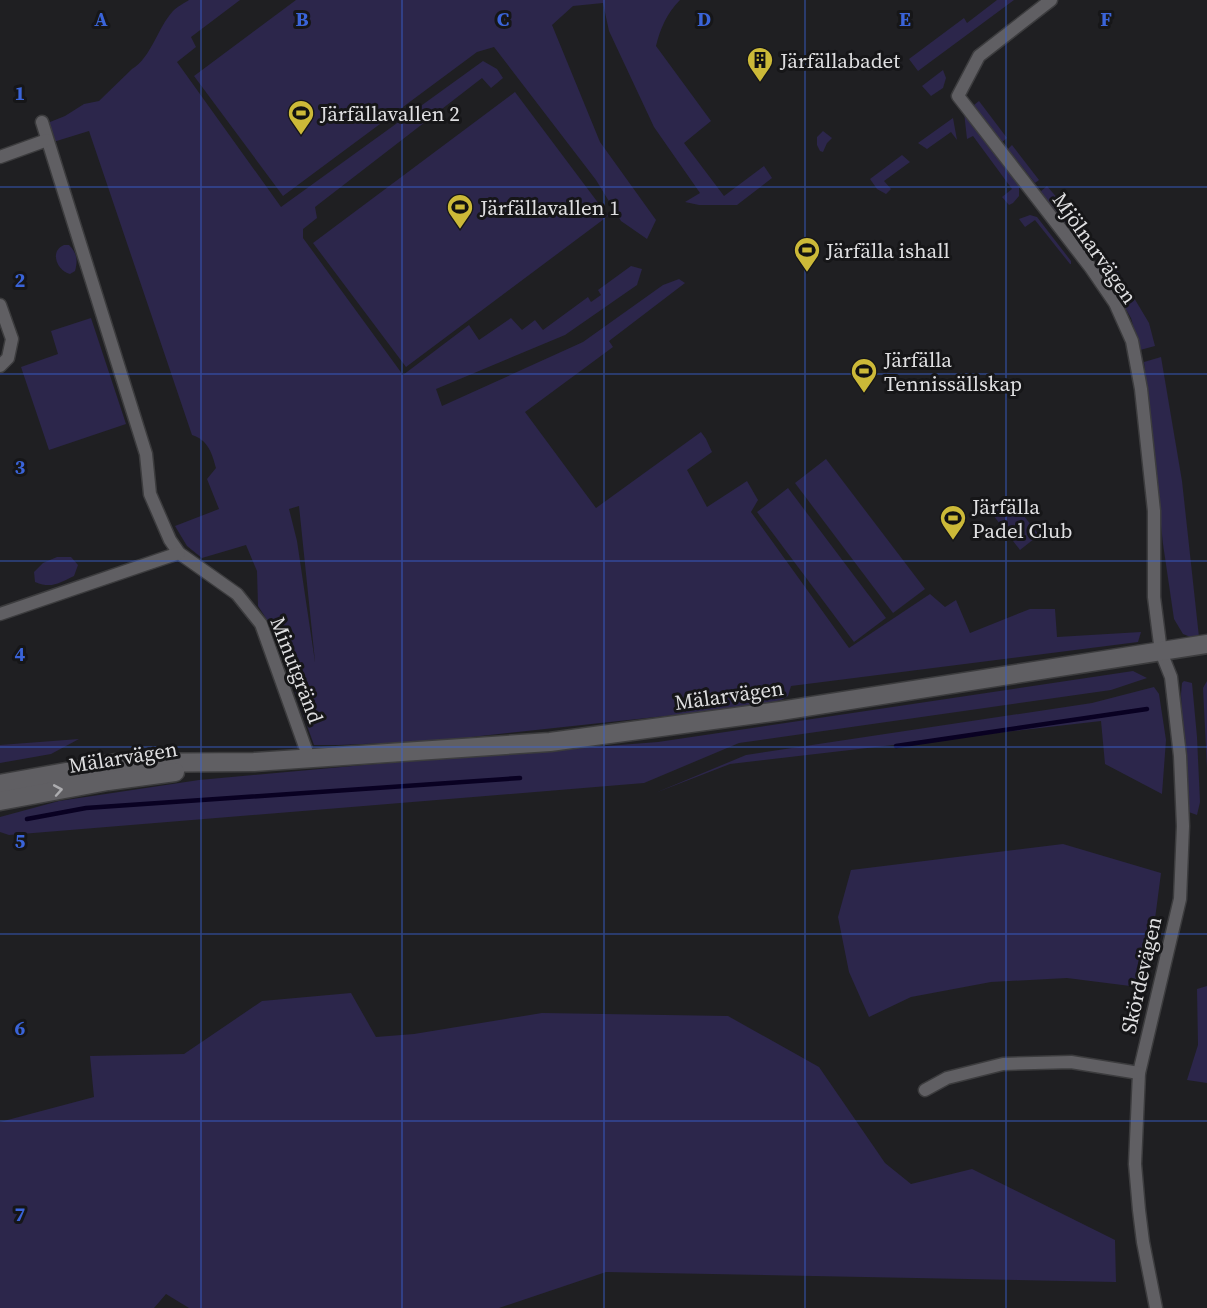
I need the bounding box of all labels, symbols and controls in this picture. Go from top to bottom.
text: A [94,5,108,33]
text: B [295,5,309,33]
text: C [497,5,509,33]
text: D [697,5,711,33]
text: E [899,5,911,33]
text: F [1100,5,1112,33]
building icon: Järfällabadet [745,45,775,83]
place label: Järfällabadet [779,46,900,75]
text: 1 [15,79,25,107]
sports icon: Järfällavallen 2 [286,98,316,136]
place label: Järfällavallen 2 [319,99,460,128]
street label: Mjölnarvägen [1046,187,1144,310]
sports icon: Järfällavallen 1 [445,192,475,230]
place label: Järfällavallen 1 [479,193,620,222]
sports icon: Järfälla ishall [792,235,822,273]
place label: Järfälla ishall [825,236,950,265]
text: 2 [15,266,26,294]
place label: Järfälla Tennissällskap [883,345,1022,398]
sports icon: Järfälla Tennissällskap [849,356,879,394]
text: 3 [15,453,26,481]
place label: Järfälla Padel Club [971,492,1072,545]
sports icon: Järfälla Padel Club [938,503,968,541]
street label: Minutgränd [263,613,331,727]
text: 4 [15,640,26,668]
street label: Mälarvägen [673,673,786,717]
street label: Mälarvägen [67,734,180,780]
one-way arrow [52,784,62,797]
text: 5 [15,827,26,855]
street label: Skördevägen [1113,913,1169,1036]
text: 6 [15,1014,26,1042]
text: 7 [15,1200,26,1228]

